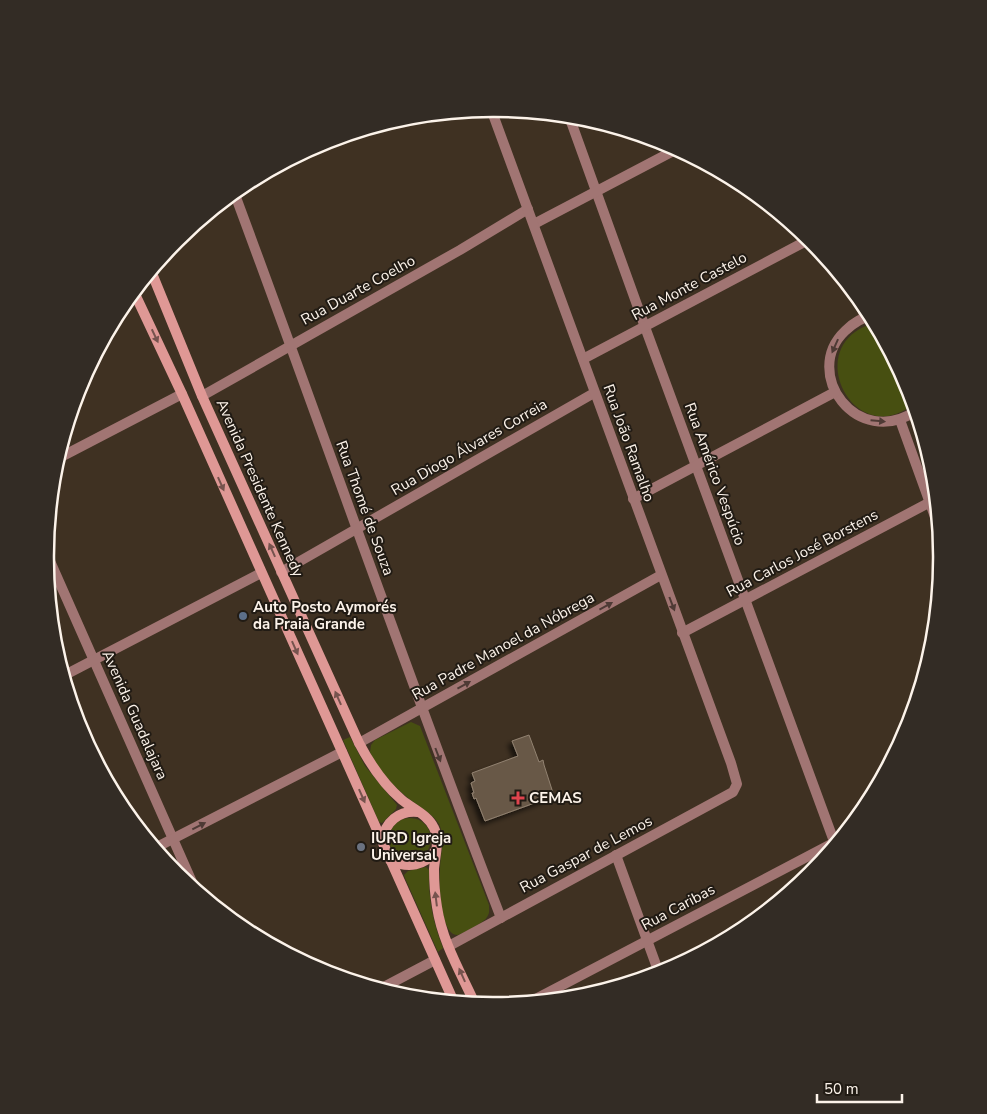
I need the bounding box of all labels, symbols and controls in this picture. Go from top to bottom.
street label: Rua Monte Castelo [628,247,750,325]
street label: Rua Duarte Coelho [297,250,419,330]
one-way arrow [151,329,159,343]
one-way arrow [831,339,839,353]
street label: Rua João Ramalho [598,381,660,505]
street label: Rua Diogo Álvares Correia [387,394,551,500]
street label: Avenida Presidente Kennedy [212,396,308,580]
street label: Rua Américo Vespúcio [680,400,750,548]
one-way arrow [871,418,887,426]
street label: Rua Thomé de Souza [331,438,399,578]
one-way arrow [218,477,226,491]
street label: Rua Carlos José Borstens [723,504,881,602]
one-way arrow [267,543,275,557]
street label: Rua Padre Manoel da Nóbrega [408,587,598,705]
place label: Auto Posto Aymorés da Praia Grande [253,597,397,634]
one-way arrow [668,597,676,611]
one-way arrow [598,602,613,610]
marker: Auto Posto Aymorés da Praia Grande [237,610,249,622]
one-way arrow [291,641,299,655]
street label: Avenida Guadalajara [97,647,173,783]
one-way arrow [456,681,471,689]
one-way arrow [334,691,342,705]
one-way arrow [435,747,443,762]
place label: CEMAS [529,788,582,808]
one-way arrow [358,789,366,803]
marker: CEMAS [511,791,525,805]
street label: Rua Gaspar de Lemos [516,811,656,897]
one-way arrow [191,822,206,830]
place label: IURD Igreja Universal [371,828,451,865]
marker: IURD Igreja Universal [355,841,367,853]
street label: Rua Caribas [638,879,718,935]
one-way arrow [432,891,440,907]
one-way arrow [457,968,465,982]
scale bar [817,1072,902,1104]
text: 50 m [824,1079,859,1099]

